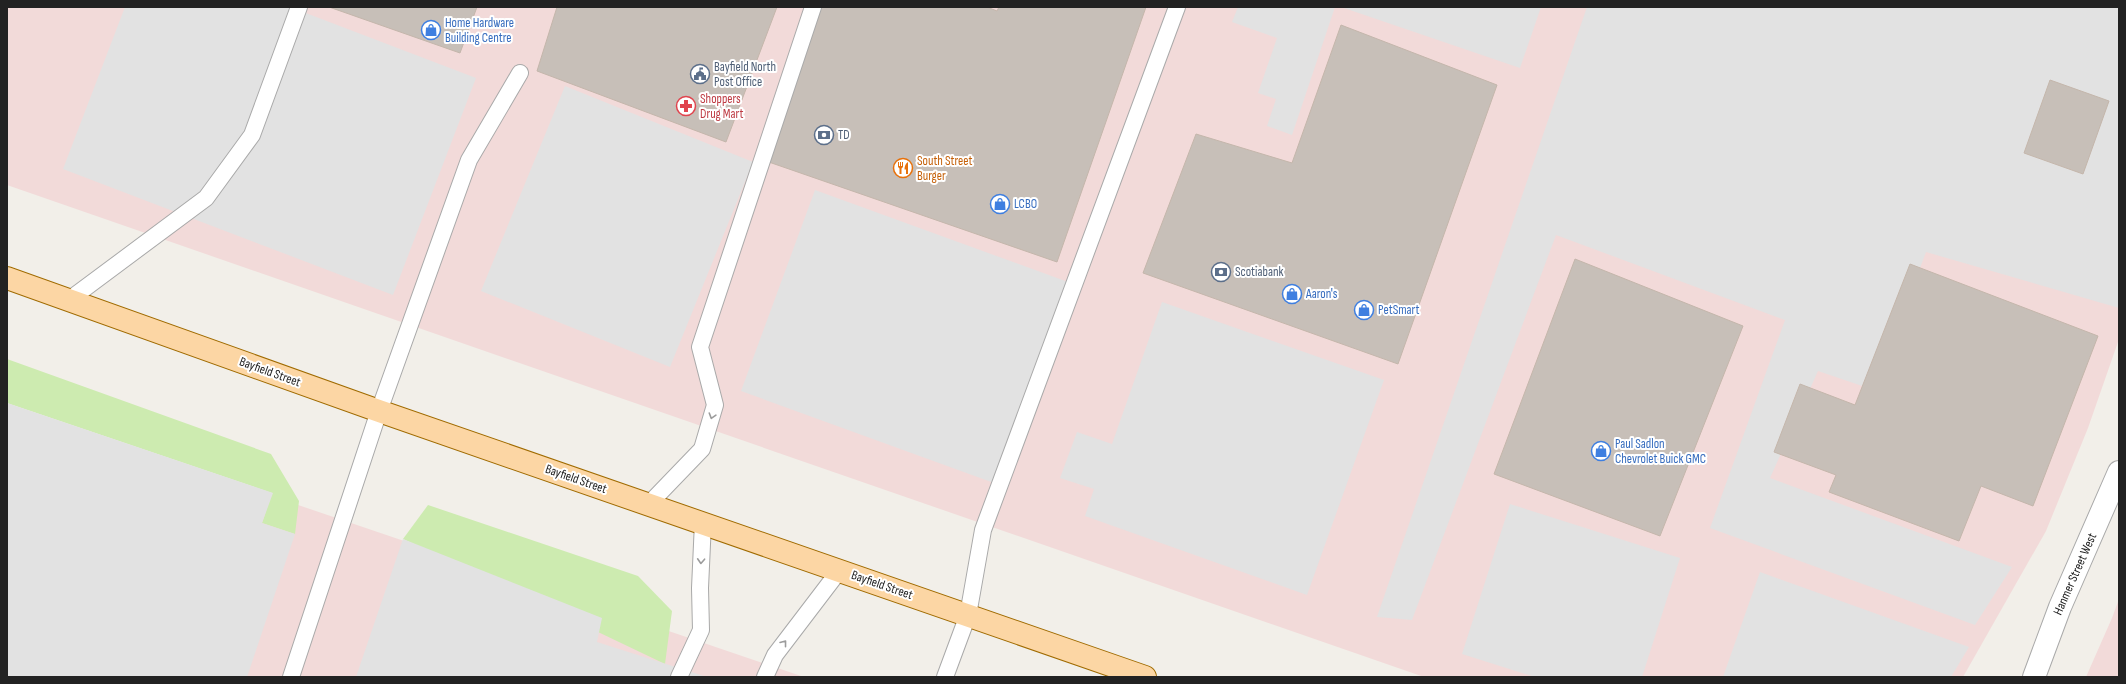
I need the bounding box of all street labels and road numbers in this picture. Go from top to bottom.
street label: Bayfield Street [237,354,303,390]
street label: Bayfield Street [543,461,609,497]
street label: Hanmer Street West [2050,530,2100,618]
street label: Bayfield Street [849,567,915,603]

